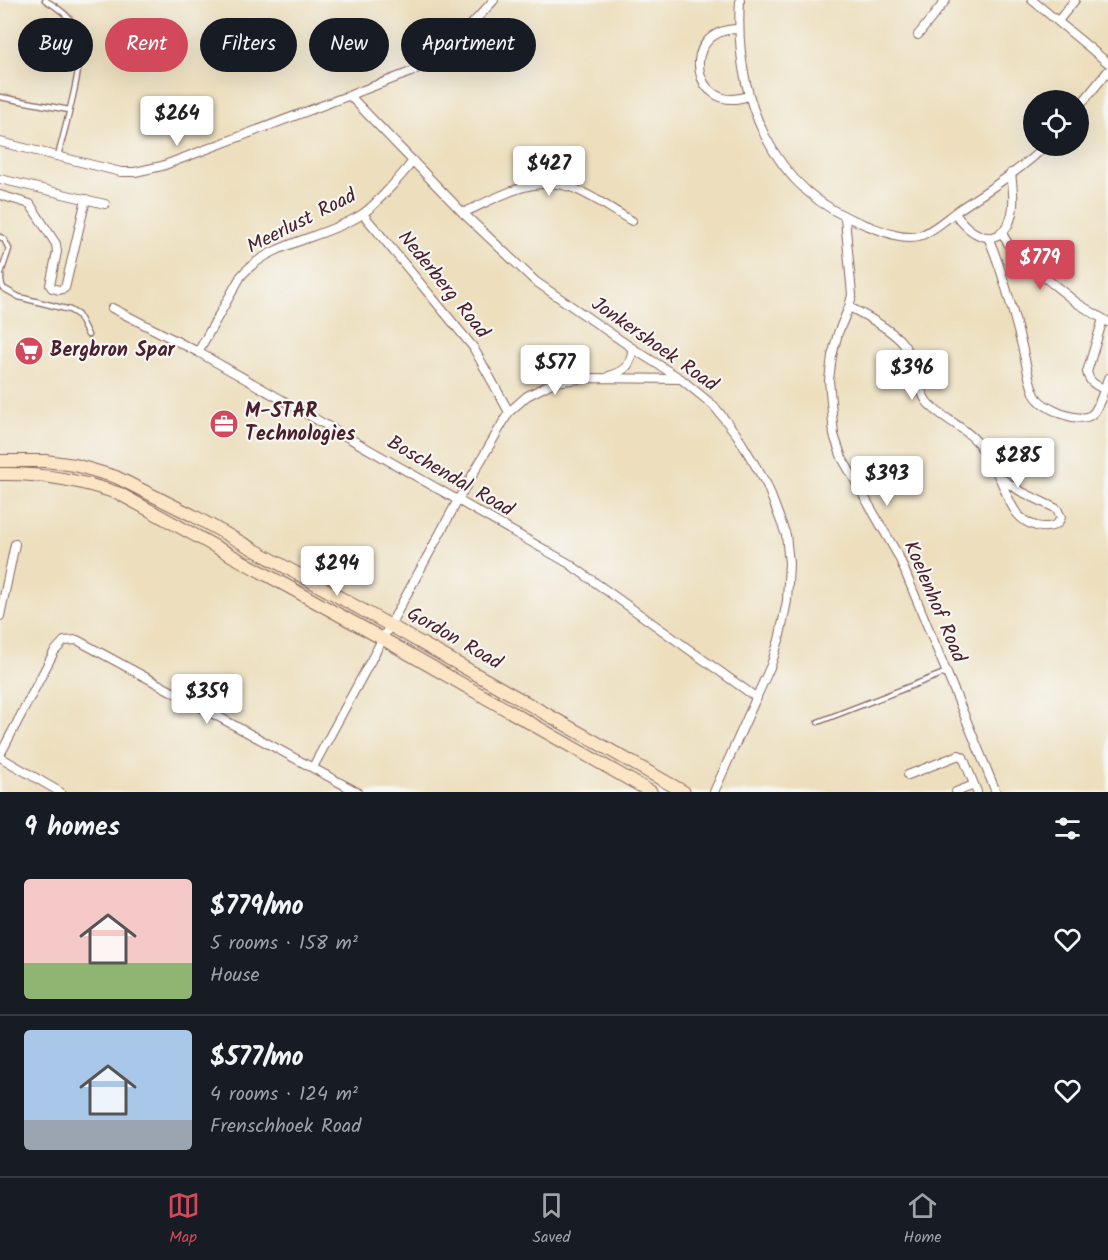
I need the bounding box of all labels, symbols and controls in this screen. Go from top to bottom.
chip: Buy [18,18,93,72]
chip: Rent [105,18,188,72]
chip: Filters [200,18,297,72]
chip: New [309,18,389,72]
chip: Apartment [401,18,536,72]
map controls [1023,90,1089,156]
button: locate [1023,90,1089,156]
pin: $264 [141,96,213,147]
text: $264 [154,99,200,131]
pin: $427 [513,146,585,197]
text: $427 [527,149,571,181]
street label: Meerlust Road [242,180,363,263]
street label: Nederberg Road [389,224,498,347]
pin: $779 [1004,240,1076,291]
text: $779 [1020,243,1060,275]
street label: Jonkershoek Road [584,289,725,401]
supermarket icon: Bergbron Spar [13,335,45,367]
place label: Bergbron Spar [50,335,176,367]
pin: $577 [519,345,591,396]
text: $577 [535,348,575,380]
pin: $396 [876,350,948,401]
text: $396 [890,353,934,385]
place label: M-STAR Technologies [245,396,356,451]
office icon: M-STAR Technologies [208,408,240,440]
street label: Boschendal Road [381,428,520,527]
pin: $285 [982,438,1054,489]
text: $285 [995,441,1041,473]
pin: $393 [851,456,923,507]
text: $393 [865,459,909,491]
street label: Koelenhof Road [894,536,974,669]
pin: $294 [301,546,373,597]
text: $294 [315,549,359,581]
street label: Gordon Road [400,599,509,680]
pin: $359 [171,674,243,725]
text: $359 [185,677,229,709]
text: 9 homes [24,807,120,849]
icon: filters [1051,812,1084,845]
text: $779/mo [210,886,304,928]
icon: home [72,903,144,975]
icon: heart [1051,923,1084,956]
text: 5 rooms · 158 m² [210,928,358,960]
text: House [210,960,260,992]
text: $577/mo [210,1037,304,1079]
icon: home [72,1054,144,1126]
icon: heart [1051,1074,1084,1107]
text: 4 rooms · 124 m² [210,1079,358,1111]
text: Frenschhoek Road [210,1111,361,1143]
tab: Map [167,1189,200,1250]
tab: Saved [533,1189,571,1250]
tab: Home [904,1189,941,1250]

